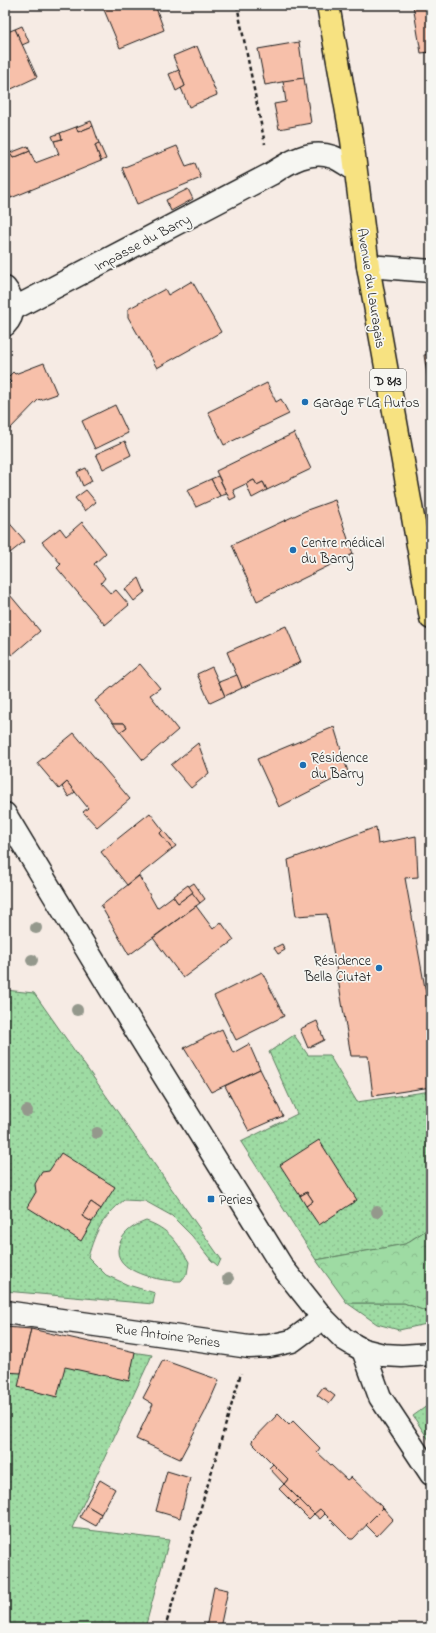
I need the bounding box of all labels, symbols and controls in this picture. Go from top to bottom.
street label: Impasse du Barry [91,209,195,278]
street label: Avenue du Lauragais [350,227,390,350]
road number: D 813 [370,369,406,391]
place label: Garage FLG Autos [313,393,420,415]
marker: Garage FLG Autos [300,397,310,407]
place label: Centre médical du Barry [301,533,384,571]
marker: Centre médical du Barry [288,545,298,555]
place label: Résidence du Barry [311,748,369,786]
marker: Résidence du Barry [298,760,308,770]
place label: Résidence Bella Ciutat [303,951,372,988]
marker: Résidence Bella Ciutat [374,963,384,973]
place label: Peries [219,1190,253,1211]
marker: Peries [206,1194,216,1204]
street label: Rue Antoine Peries [114,1319,222,1354]

